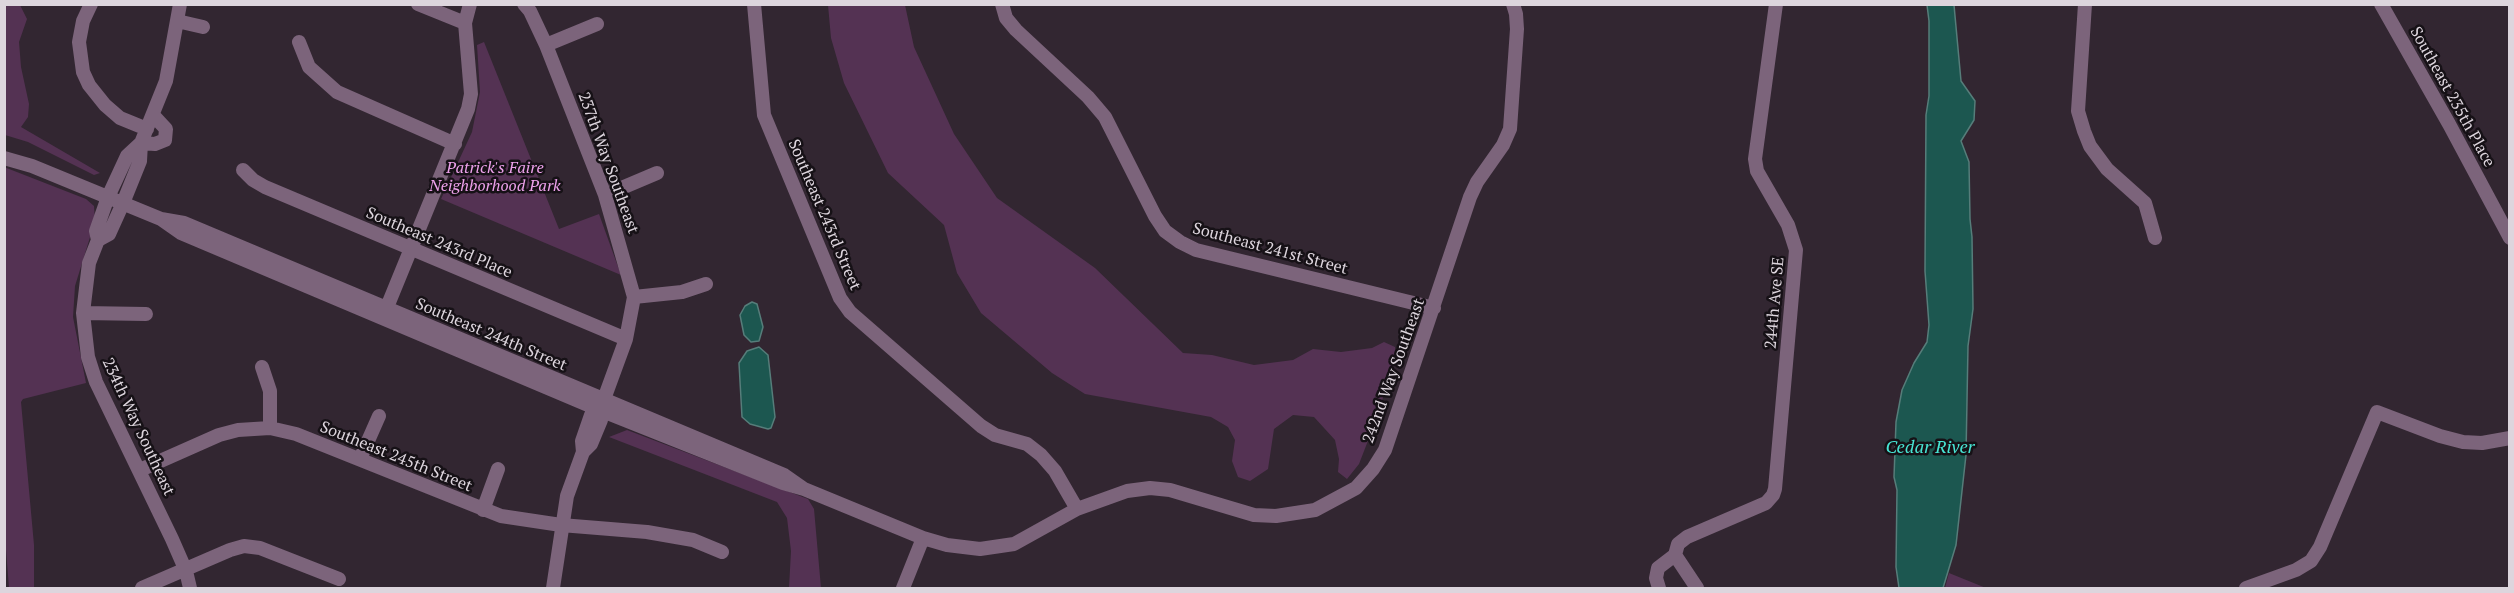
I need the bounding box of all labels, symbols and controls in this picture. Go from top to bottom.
street label: Southeast 235th Place [2405,24,2499,170]
street label: 237th Way Southeast [573,90,643,236]
street label: Southeast 243rd Street [784,137,864,293]
park label: Patrick's Faire Neighborhood Park [429,158,561,196]
street label: Southeast 243rd Place [363,203,515,283]
street label: Southeast 241st Street [1190,219,1350,279]
street label: 244th Ave SE [1761,256,1789,350]
street label: Southeast 244th Street [413,294,569,376]
street label: 242nd Way Southeast [1359,296,1429,446]
street label: 234th Way Southeast [98,355,178,499]
street label: Southeast 245th Street [317,418,475,496]
water label: Cedar River [1885,437,1975,459]

